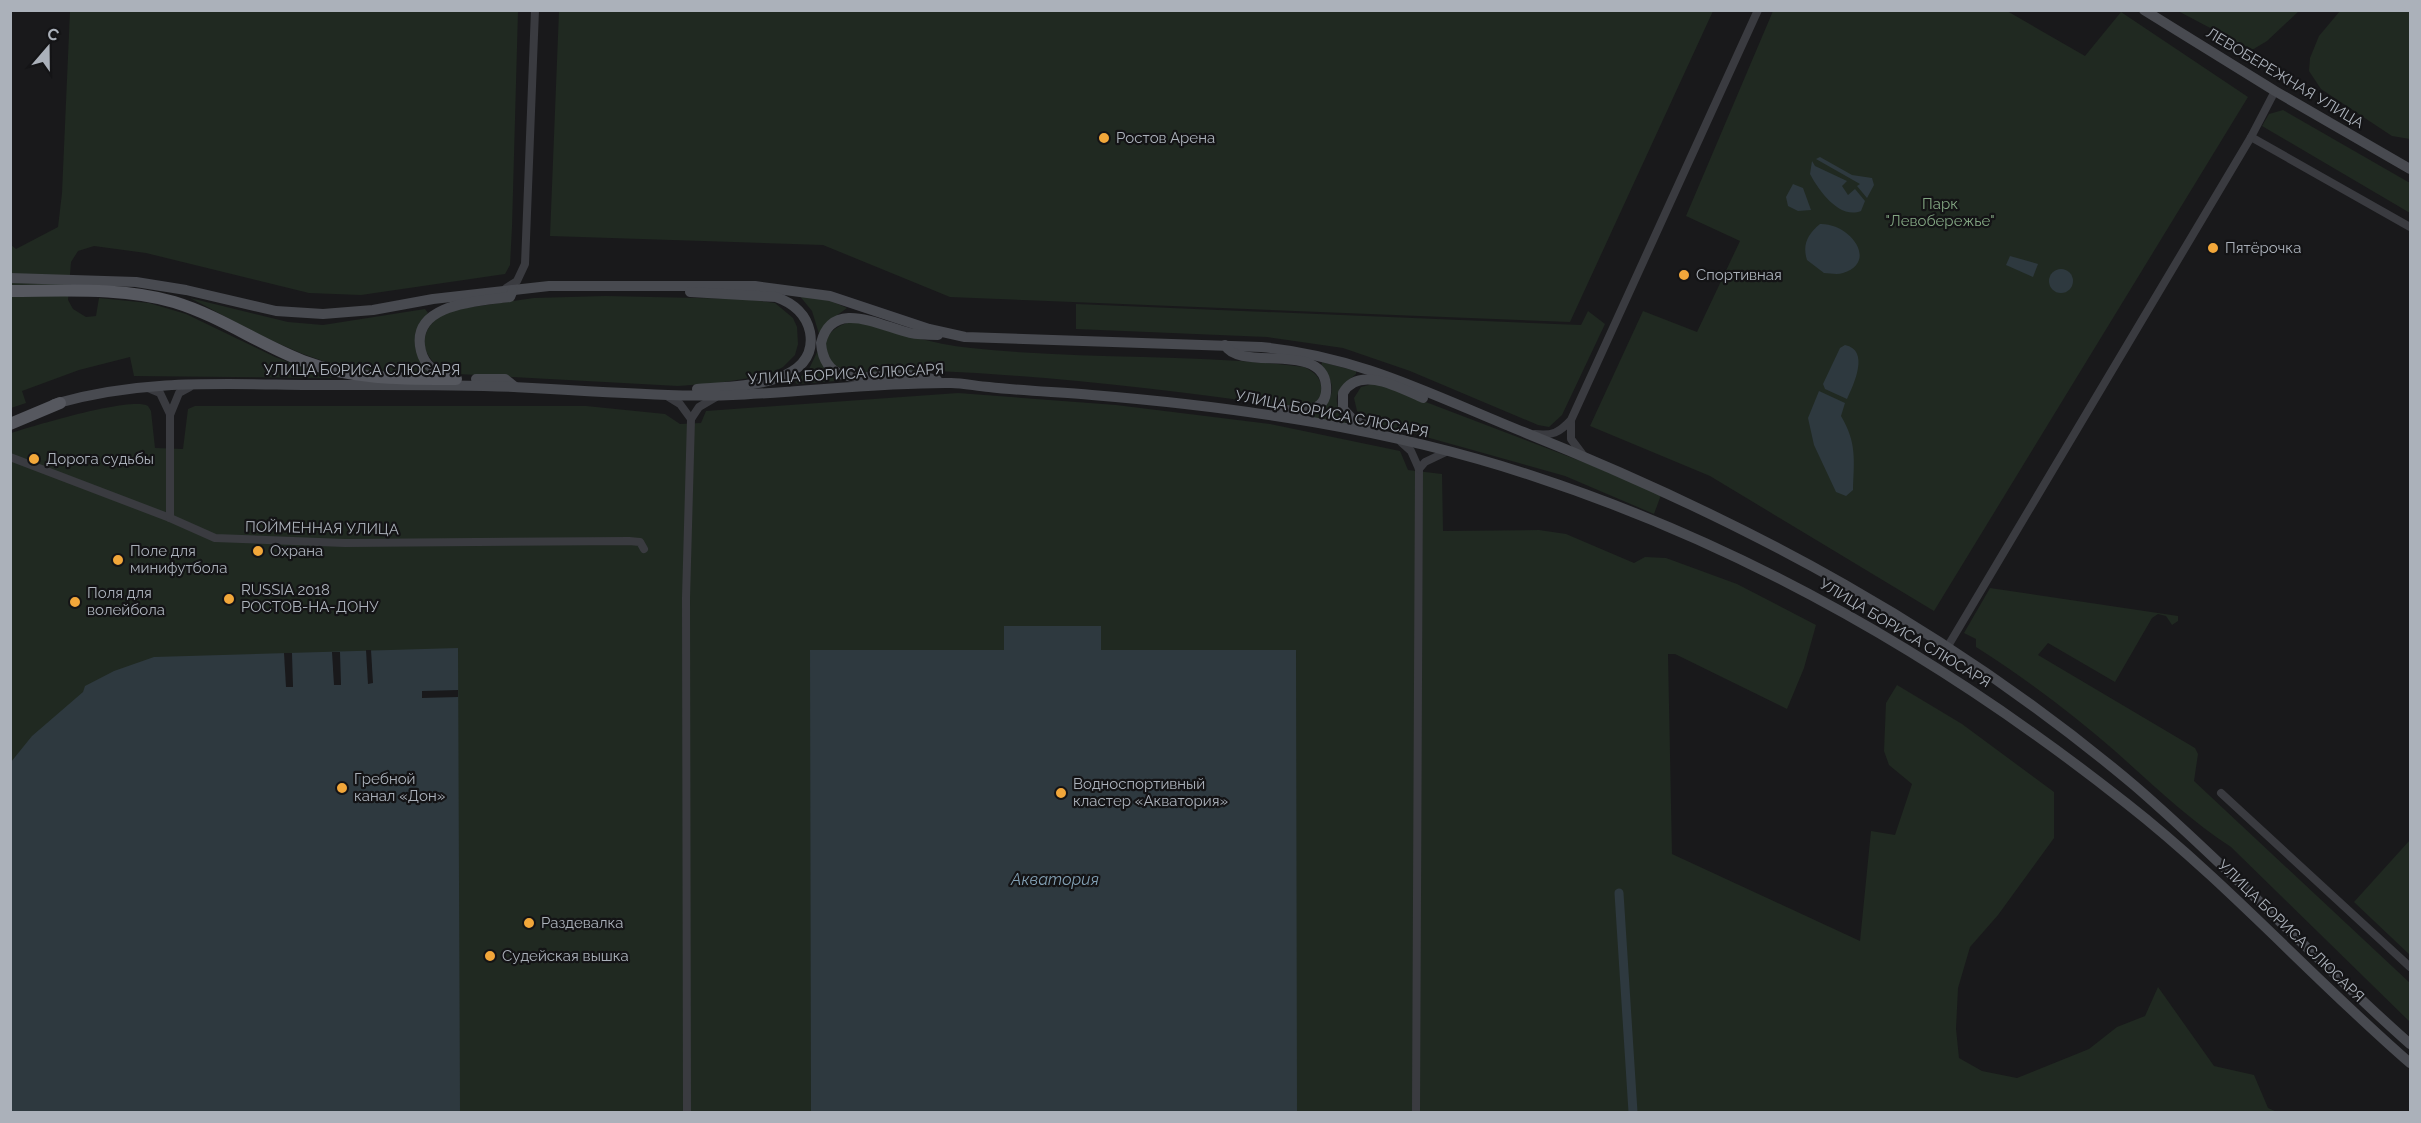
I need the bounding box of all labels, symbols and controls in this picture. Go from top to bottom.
north arrow [18,18,78,78]
text: С [45,24,61,45]
street label: ЛЕВОБЕРЕЖНАЯ УЛИЦА [2203,24,2367,132]
place label: Ростов Арена [1116,129,1215,147]
marker: Ростов Арена [1097,131,1111,145]
park label: Парк "Левобережье" [1885,195,1995,230]
place label: Пятёрочка [2225,239,2301,257]
marker: Пятёрочка [2206,241,2220,255]
place label: Спортивная [1696,266,1782,284]
marker: Спортивная [1677,268,1691,282]
street label: УЛИЦА БОРИСА СЛЮСАРЯ [747,360,945,388]
street label: УЛИЦА БОРИСА СЛЮСАРЯ [264,361,460,379]
street label: УЛИЦА БОРИСА СЛЮСАРЯ [1234,386,1430,442]
place label: Дорога судьбы [46,450,154,468]
marker: Дорога судьбы [27,452,41,466]
street label: ПОЙМЕННАЯ УЛИЦА [245,518,399,538]
place label: Поле для минифутбола [130,542,227,577]
place label: Охрана [270,542,323,560]
marker: Охрана [251,544,265,558]
marker: Поле для минифутбола [111,553,125,567]
street label: УЛИЦА БОРИСА СЛЮСАРЯ [1816,575,1994,691]
place label: RUSSIA 2018 РОСТОВ-НА-ДОНУ [241,581,379,616]
place label: Поля для волейбола [87,584,165,619]
marker: RUSSIA 2018 РОСТОВ-НА-ДОНУ [222,592,236,606]
marker: Поля для волейбола [68,595,82,609]
place label: Гребной канал «Дон» [354,770,445,805]
place label: Водноспортивный кластер «Акватория» [1073,775,1228,810]
marker: Гребной канал «Дон» [335,781,349,795]
marker: Водноспортивный кластер «Акватория» [1054,786,1068,800]
street label: УЛИЦА БОРИСА СЛЮСАРЯ [2214,856,2368,1006]
water label: Акватория [1010,870,1099,889]
place label: Раздевалка [541,914,623,932]
marker: Раздевалка [522,916,536,930]
place label: Судейская вышка [502,947,629,965]
marker: Судейская вышка [483,949,497,963]

